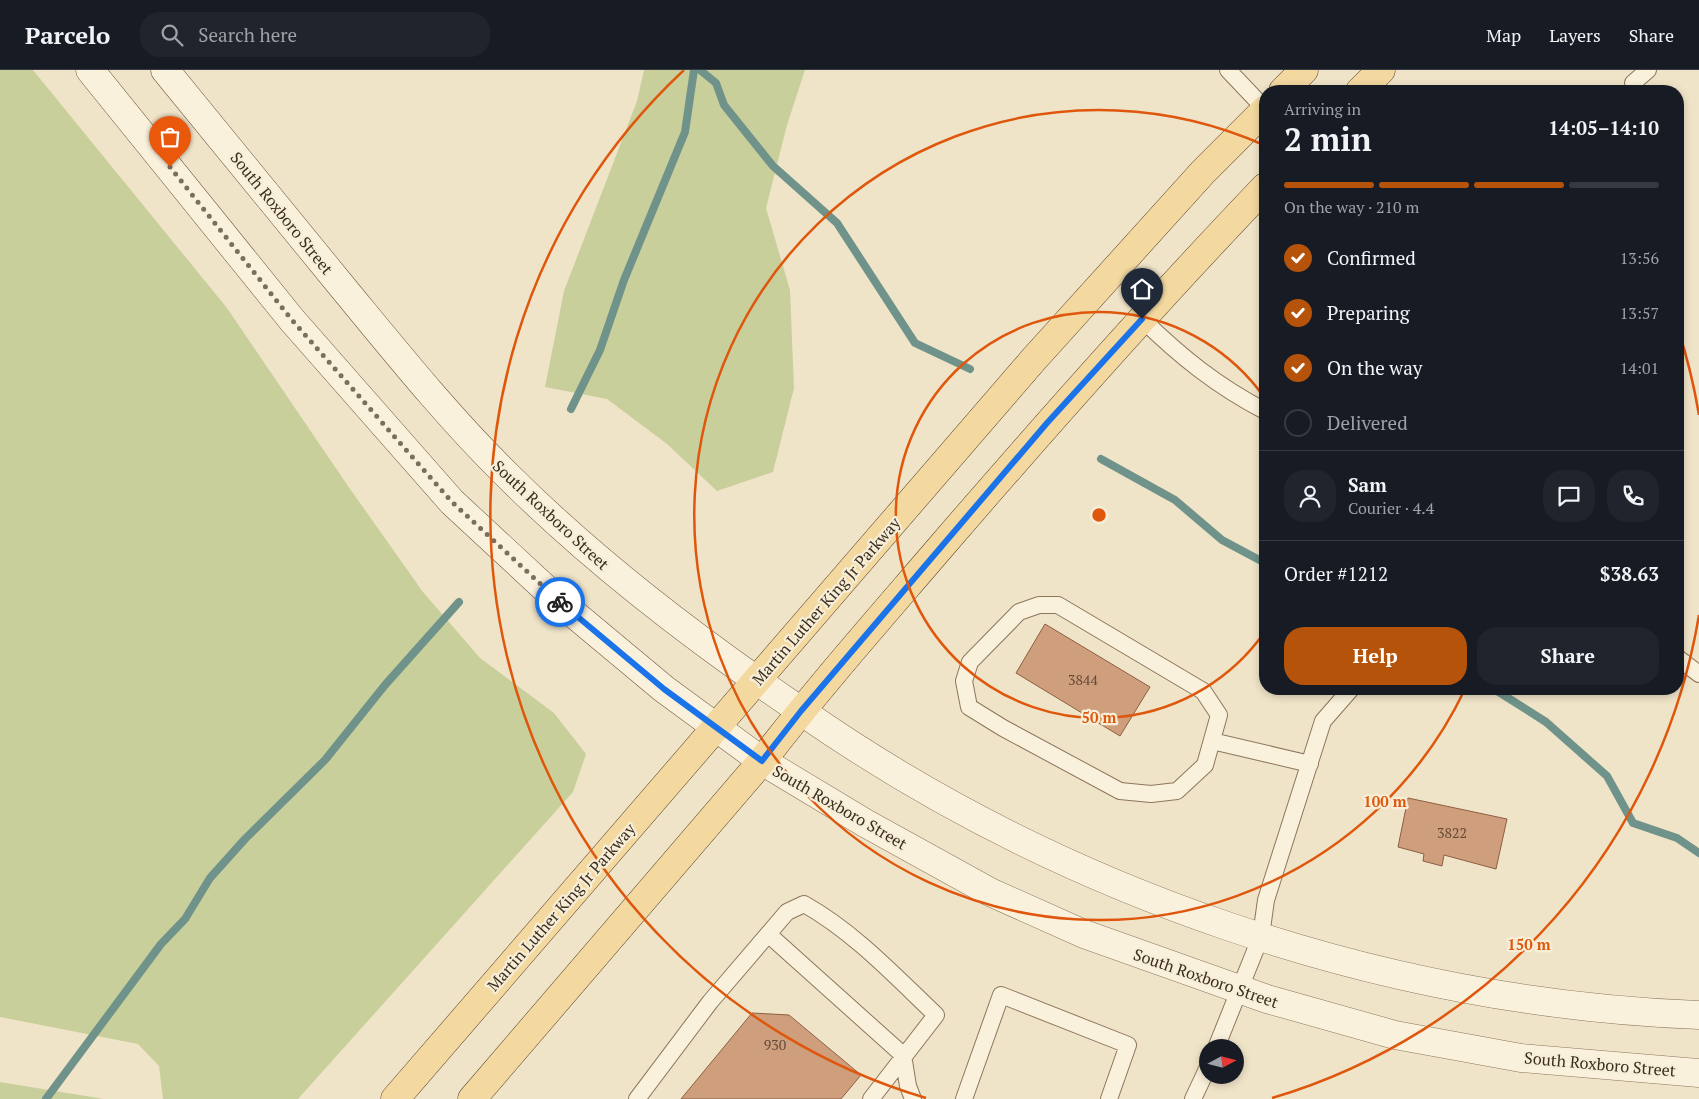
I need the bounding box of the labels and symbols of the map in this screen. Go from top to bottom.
pin [149,116,191,167]
street label: South Roxboro Street [226,147,338,279]
pin [1121,268,1163,319]
street label: South Roxboro Street [488,455,614,575]
centre of rings [1090,506,1108,524]
street label: Martin Luther King Jr Parkway [747,512,906,690]
courier [535,577,585,627]
house number: 3844 [1068,670,1098,689]
text: 50 m [1082,707,1117,727]
street label: South Roxboro Street [769,760,911,855]
text: 100 m [1363,791,1407,811]
street label: Martin Luther King Jr Parkway [482,818,641,996]
house number: 3822 [1437,823,1467,842]
text: 150 m [1507,934,1551,954]
street label: South Roxboro Street [1131,943,1281,1013]
house number: 930 [764,1035,786,1054]
north arrow [1199,1039,1244,1084]
street label: South Roxboro Street [1523,1046,1677,1082]

